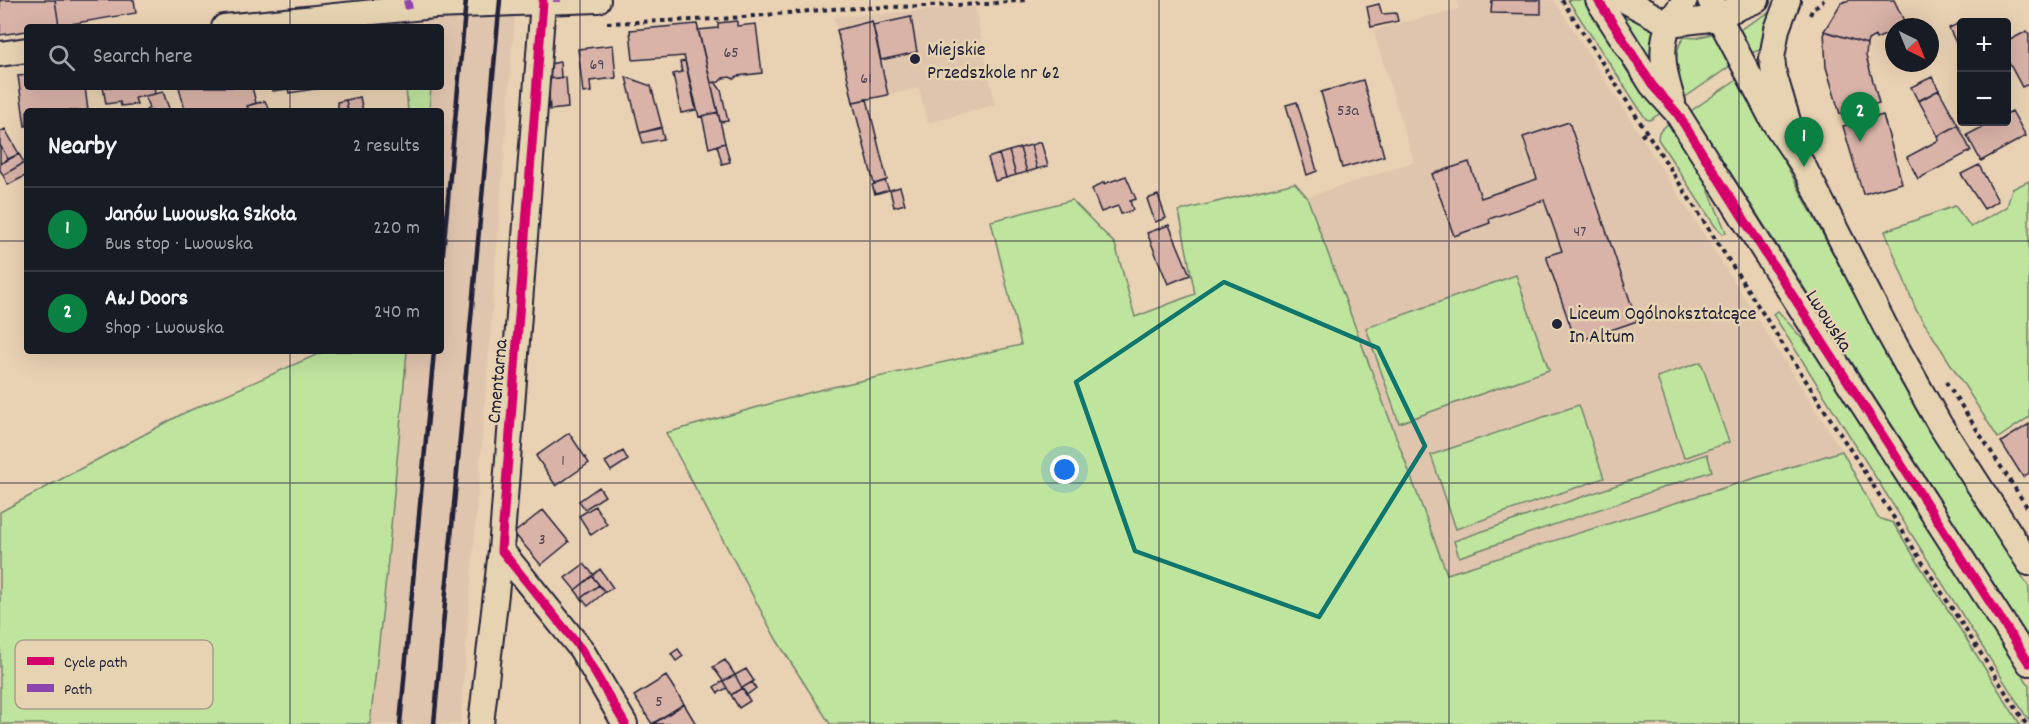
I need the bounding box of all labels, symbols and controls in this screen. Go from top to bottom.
north arrow [1885,18,1939,72]
map controls [1957,18,2011,126]
button: + [1957,18,2011,72]
search box [24,24,444,90]
place label: Miejskie Przedszkole nr 62 [927,37,1060,88]
icon: search [45,41,78,74]
text: Search here [93,42,192,73]
house number: 65 [723,42,739,65]
marker: Miejskie Przedszkole nr 62 [908,52,922,66]
house number: 69 [589,54,605,77]
house number: 61 [860,68,872,91]
button: − [1957,72,2011,126]
pin: 2 [1840,92,1880,142]
house number: 53a [1337,100,1359,123]
pin: 1 [1784,118,1824,167]
text: Nearby [48,129,116,166]
text: 2 results [353,133,420,161]
text: Janów Lwowska Szkoła [105,200,296,231]
text: 1 [65,215,70,243]
text: 220 m [373,215,420,243]
house number: 47 [1574,221,1586,244]
text: Bus stop · Lwowska [105,231,253,259]
text: A&J Doors [105,284,188,315]
street label: Lwowska [1797,285,1858,359]
text: 2 [63,299,72,327]
text: 240 m [374,299,420,327]
place label: Liceum Ogólnokształcące In Altum [1569,301,1757,352]
text: Shop · Lwowska [105,315,224,343]
marker: Liceum Ogólnokształcące In Altum [1550,317,1564,331]
street label: Cmentarna [481,337,517,425]
house number: 1 [561,450,565,473]
your location [1050,455,1079,484]
house number: 3 [538,529,546,552]
legend [15,640,213,709]
text: Cycle path [64,652,127,675]
text: Path [64,679,92,702]
house number: 5 [655,691,663,714]

